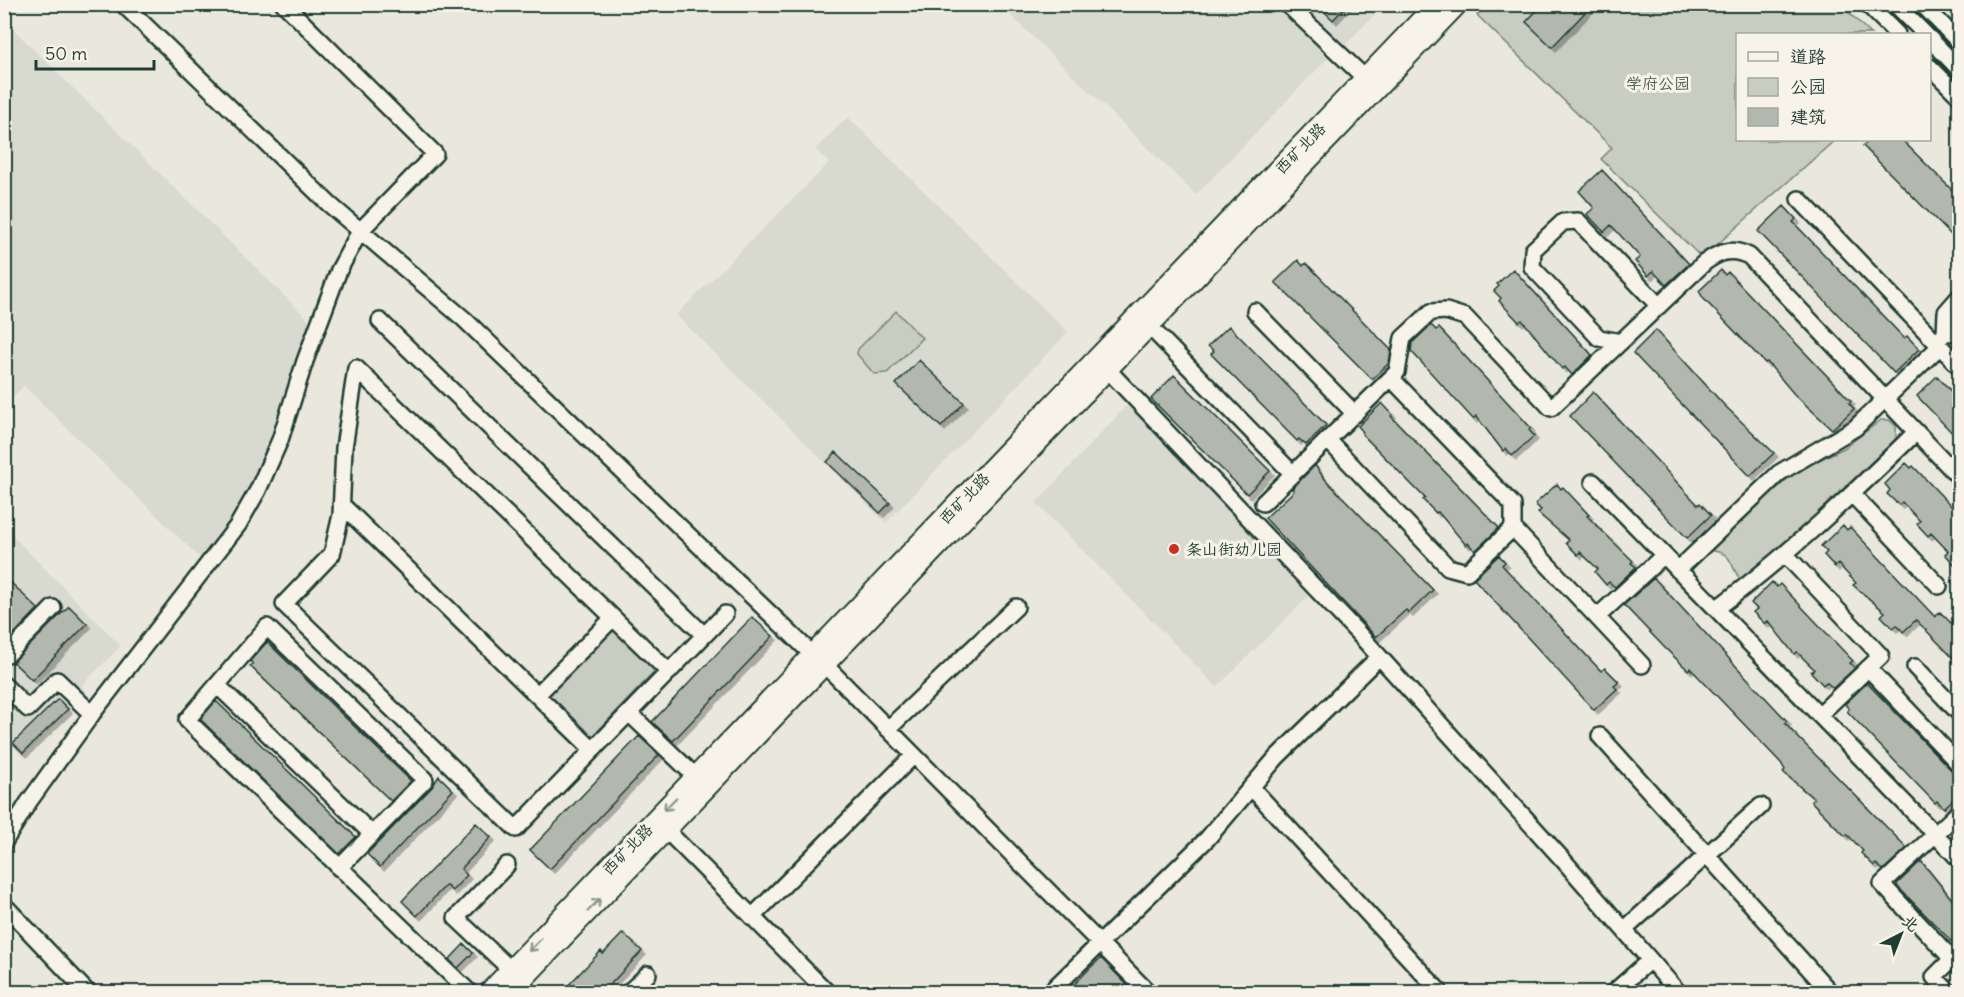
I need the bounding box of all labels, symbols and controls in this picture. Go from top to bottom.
scale bar [36,33,154,71]
legend [1736,33,1931,141]
text: 50 m [45,42,87,65]
text: 道路 [1790,45,1826,68]
park label: 学府公园 [1626,73,1690,93]
text: 公园 [1790,75,1826,98]
text: 建筑 [1790,105,1826,128]
street label: 西矿北路 [1271,118,1329,178]
street label: 西矿北路 [935,468,993,528]
place label: 条山街幼儿园 [1186,539,1282,559]
marker: 条山街幼儿园 [1167,542,1181,556]
one-way arrow [663,797,677,812]
street label: 西矿北路 [598,819,656,879]
one-way arrow [587,897,601,912]
north arrow [1871,904,1931,964]
text: 北 [1898,910,1924,936]
one-way arrow [528,938,542,953]

